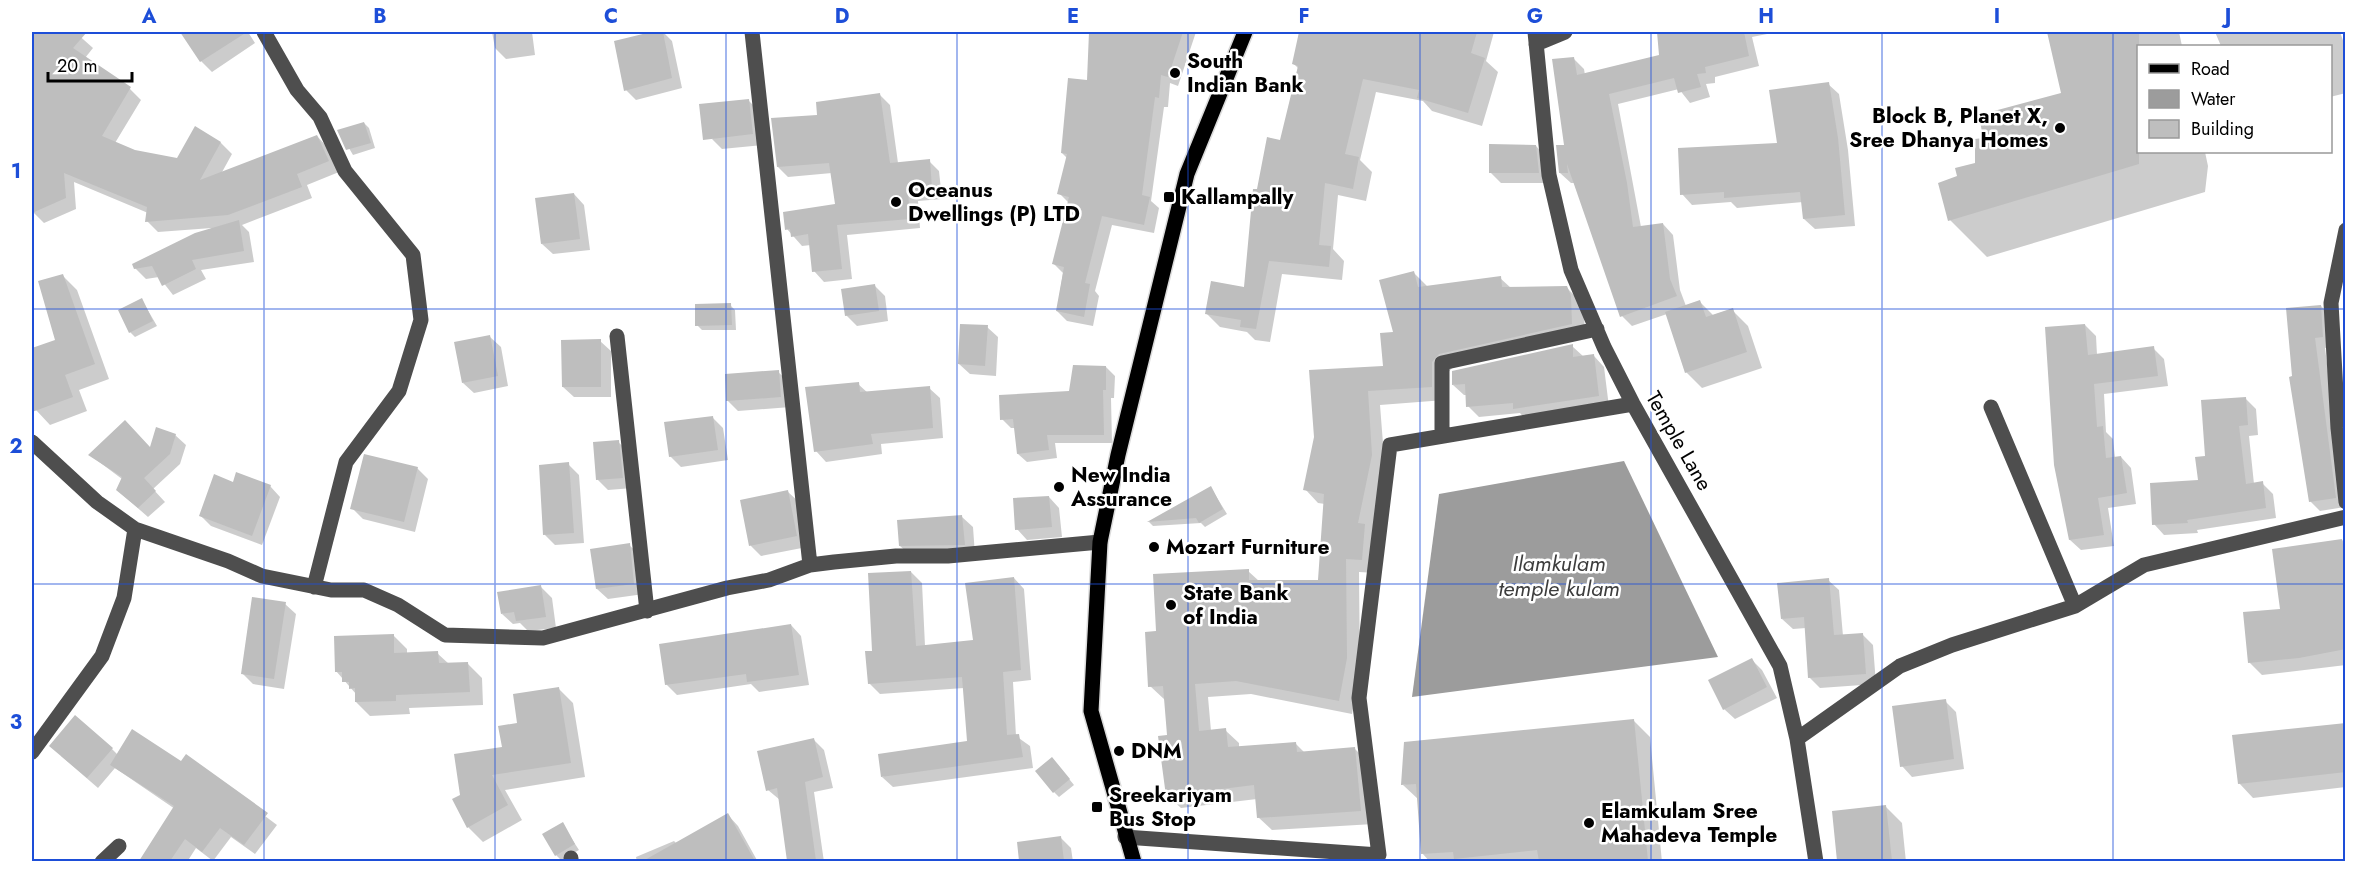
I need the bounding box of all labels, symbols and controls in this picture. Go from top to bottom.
text: A [141,2,157,31]
text: B [373,2,387,31]
text: C [604,2,618,31]
text: D [835,2,849,31]
text: E [1067,2,1079,31]
text: F [1298,2,1310,31]
text: G [1527,2,1543,31]
text: H [1758,2,1774,31]
text: I [1994,2,2000,31]
text: J [2221,2,2231,31]
scale bar [48,45,132,83]
legend [2137,45,2332,153]
place label: South Indian Bank [1187,46,1304,100]
text: 20 m [57,53,97,79]
text: Road [2191,56,2230,82]
marker: South Indian Bank [1168,66,1182,80]
text: Water [2191,86,2236,112]
place label: Block B, Planet X, Sree Dhanya Homes [1849,101,2048,155]
text: Building [2191,116,2254,142]
marker: Block B, Planet X, Sree Dhanya Homes [2053,121,2067,135]
text: 1 [11,157,21,186]
place label: Oceanus Dwellings (P) LTD [908,175,1080,229]
place label: Kallampally [1181,182,1294,212]
marker: Kallampally [1162,190,1176,204]
marker: Oceanus Dwellings (P) LTD [889,195,903,209]
street label: Temple Lane [1638,386,1720,496]
text: 2 [9,432,23,461]
place label: New India Assurance [1070,460,1172,514]
marker: New India Assurance [1052,480,1066,494]
place label: Mozart Furniture [1166,532,1330,562]
marker: Mozart Furniture [1147,540,1161,554]
water label: Ilamkulam temple kulam [1498,547,1620,604]
place label: State Bank of India [1183,578,1289,632]
marker: State Bank of India [1164,598,1178,612]
text: 3 [10,708,22,737]
place label: DNM [1131,736,1182,766]
marker: DNM [1112,744,1126,758]
place label: Sreekariyam Bus Stop [1109,780,1232,834]
place label: Elamkulam Sree Mahadeva Temple [1601,796,1777,850]
marker: Sreekariyam Bus Stop [1090,800,1104,814]
marker: Elamkulam Sree Mahadeva Temple [1582,816,1596,830]

